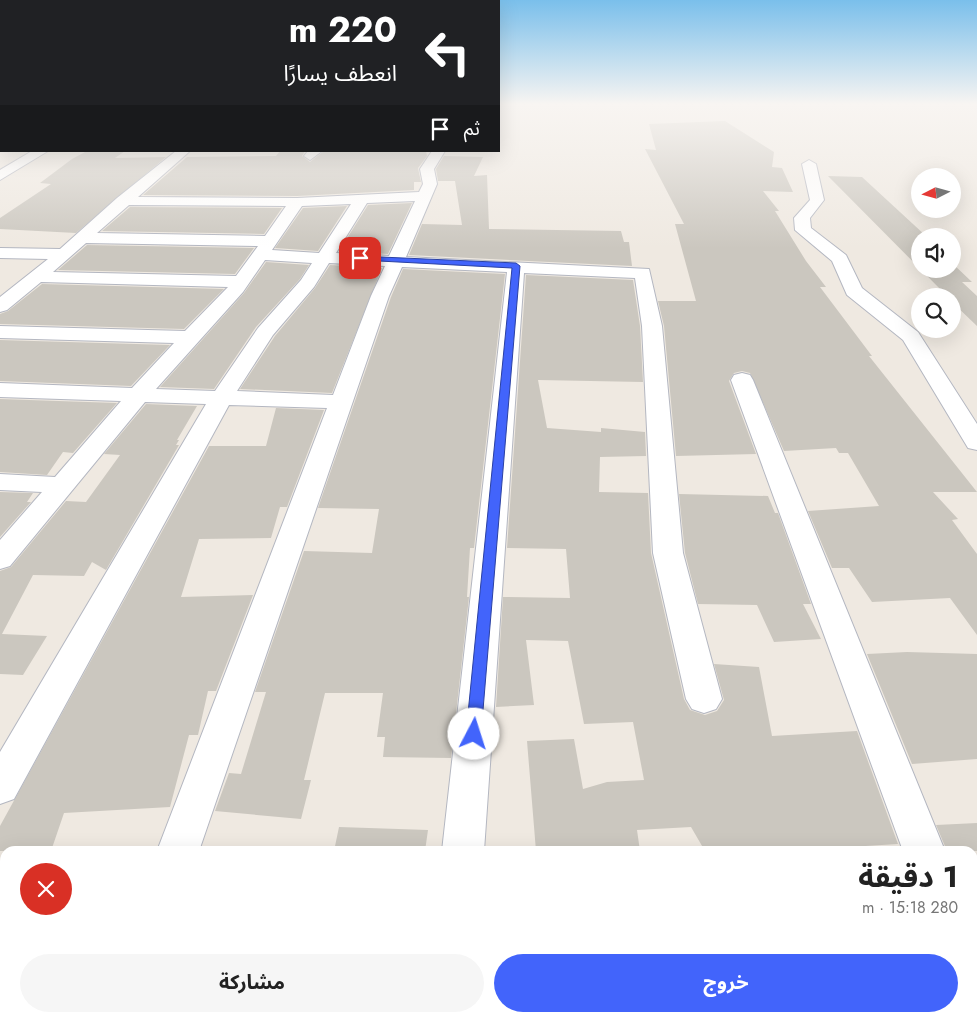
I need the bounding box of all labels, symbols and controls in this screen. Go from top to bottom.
text: 220 m [289,5,397,55]
icon: left [415,20,480,85]
text: انعطف يسارًا [284,57,397,89]
icon: arrive [426,115,454,143]
text: ثم [464,115,480,142]
north arrow [911,168,961,218]
map controls [911,168,961,338]
button: sound [911,228,961,278]
pin [339,237,381,279]
icon: arrive [346,244,374,272]
button: search [911,288,961,338]
position arrow [447,707,499,759]
text: 1 دقيقة [858,855,958,898]
button: close [20,863,72,915]
text: 280 m · 15:18 [862,896,958,919]
button: مشاركة [20,954,484,1012]
button: خروج [494,954,958,1012]

